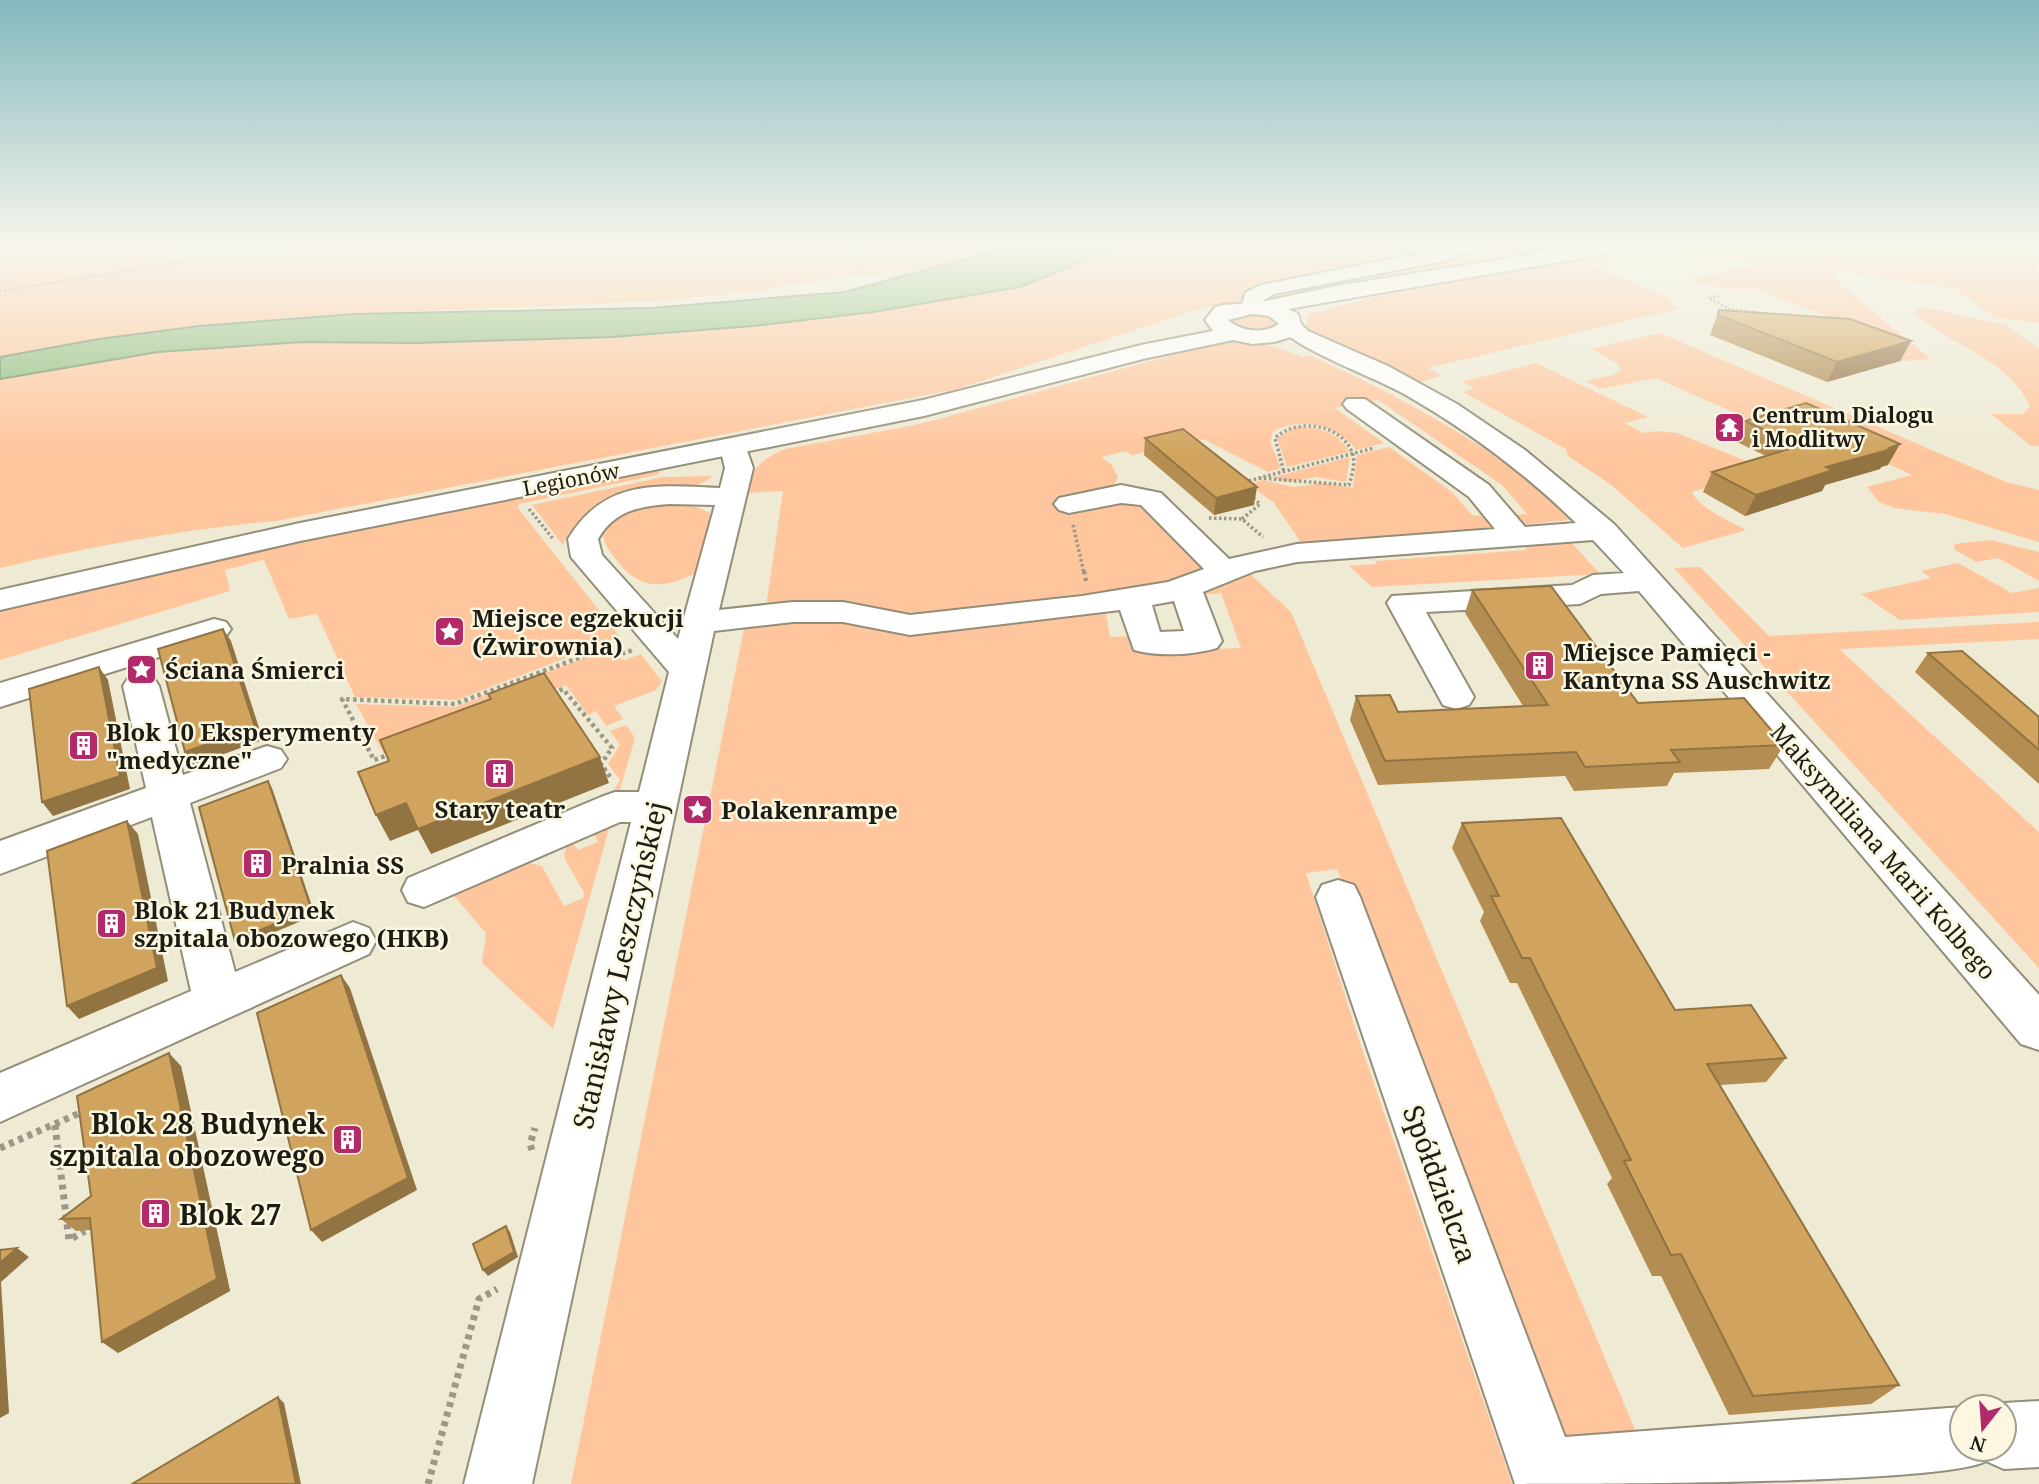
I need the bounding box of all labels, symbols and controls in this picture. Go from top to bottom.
place label: Centrum Dialogu i Modlitwy [1752,401,1934,453]
temple icon: Centrum Dialogu i Modlitwy [1712,410,1746,444]
street label: Legionów [520,456,623,502]
place label: Miejsce egzekucji (Żwirownia) [472,601,684,662]
place icon: Miejsce egzekucji (Żwirownia) [432,614,466,648]
place label: Miejsce Pamięci - Kantyna SS Auschwitz [1563,635,1831,696]
building icon: Miejsce Pamięci - Kantyna SS Auschwitz [1523,648,1557,682]
place icon: Ściana Śmierci [125,652,159,686]
place label: Ściana Śmierci [165,653,345,686]
place label: Blok 10 Eksperymenty "medyczne" [106,715,375,776]
street label: Maksymiliana Marii Kolbego [1763,716,2005,986]
building icon: Blok 10 Eksperymenty "medyczne" [66,728,100,762]
building icon: Stary teatr [483,757,517,791]
place label: Stary teatr [435,792,566,825]
place icon: Polakenrampe [681,792,715,826]
place label: Polakenrampe [721,793,898,826]
street label: Stanisławy Leszczyńskiej [563,797,675,1133]
building icon: Pralnia SS [241,847,275,881]
place label: Pralnia SS [281,848,404,881]
place label: Blok 21 Budynek szpitala obozowego (HKB) [134,893,449,954]
building icon: Blok 21 Budynek szpitala obozowego (HKB) [94,906,128,940]
street label: Spółdzielcza [1395,1100,1487,1268]
place label: Blok 28 Budynek szpitala obozowego [49,1104,325,1174]
building icon: Blok 28 Budynek szpitala obozowego [331,1122,365,1156]
place label: Blok 27 [179,1195,282,1233]
building icon: Blok 27 [139,1197,173,1231]
north arrow [1948,1393,2018,1463]
text: N [1967,1430,1989,1459]

